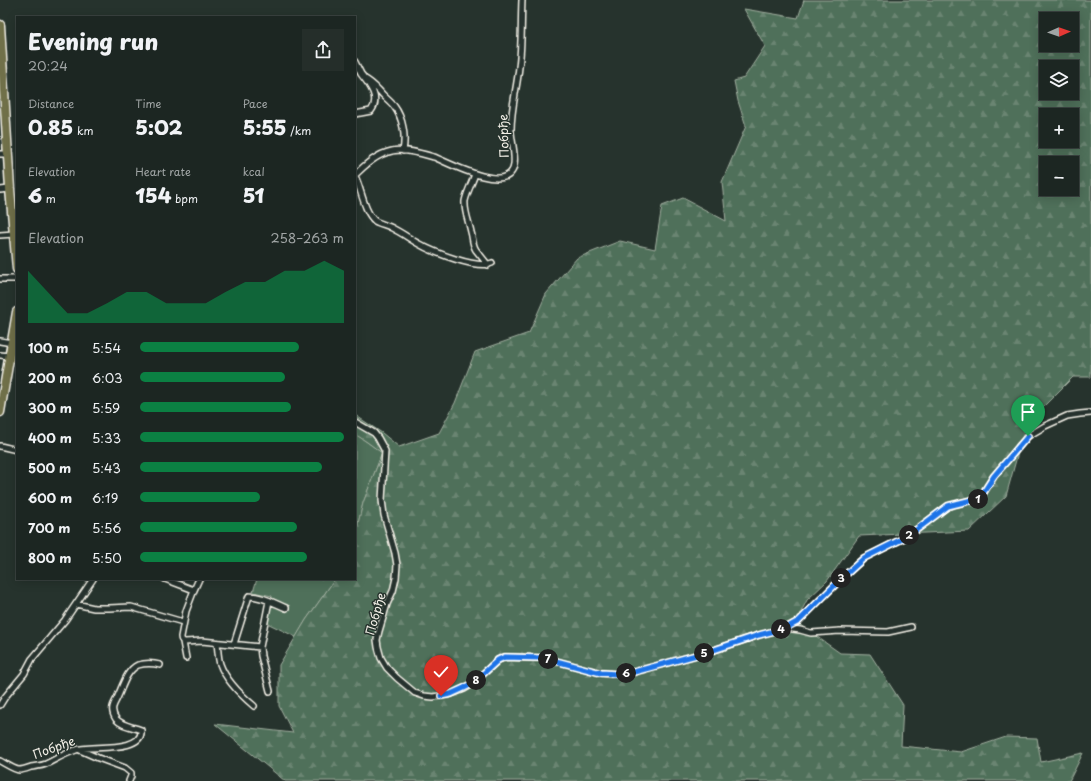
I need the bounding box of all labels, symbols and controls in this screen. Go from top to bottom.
north arrow [1039,12,1079,52]
map controls [1039,12,1079,196]
text: Evening run [28,24,158,57]
button: share [302,29,344,71]
text: 20:24 [28,56,68,75]
button: layers [1039,60,1079,100]
text: Distance [28,95,74,112]
text: Time [135,95,161,112]
text: Pace [243,95,267,112]
button: + [1039,108,1079,148]
text: 0.85 [28,112,73,142]
text: 5:02 [135,112,182,142]
text: 5:55 [243,112,287,142]
street label: Побрђе [493,113,513,158]
text: km [73,122,93,139]
text: /km [287,122,311,139]
button: − [1039,156,1079,196]
text: Elevation [28,163,75,180]
text: Heart rate [135,163,191,180]
text: kcal [243,163,265,180]
text: 6 [28,180,42,210]
text: 154 [135,180,172,210]
text: 51 [243,180,264,210]
text: m [42,190,56,207]
text: bpm [172,190,198,207]
text: Elevation [28,228,84,247]
text: 258–263 m [270,228,344,247]
text: 100 m [28,338,69,357]
text: 5:54 [92,338,121,357]
text: 200 m [28,368,72,387]
text: 6:03 [92,368,123,387]
pin [1011,395,1045,436]
text: 300 m [28,398,72,417]
text: 5:59 [92,398,120,417]
icon: arrive [1017,401,1039,423]
text: 400 m [28,428,72,447]
text: 5:33 [92,428,121,447]
text: 500 m [28,458,71,477]
text: 5:43 [92,458,121,477]
text: 600 m [28,488,72,507]
text: 6:19 [92,488,118,507]
pin: 1 [968,489,988,509]
text: 1 [975,490,981,507]
text: 700 m [28,518,70,537]
text: 5:56 [92,518,121,537]
pin: 2 [899,525,919,545]
text: 2 [905,526,913,543]
text: 800 m [28,548,71,567]
text: 5:50 [92,548,122,567]
pin: 3 [831,568,851,588]
text: 3 [837,569,845,586]
street label: Побрђе [360,590,390,637]
pin: 4 [771,619,791,639]
text: 4 [777,620,785,637]
pin: 5 [694,643,714,663]
text: 5 [700,644,708,661]
pin: 7 [538,649,558,669]
text: 7 [545,650,551,667]
pin [424,655,458,696]
icon: check [430,661,452,683]
pin: 6 [616,663,636,683]
text: 6 [622,664,630,681]
pin: 8 [466,670,486,690]
text: 8 [473,671,479,688]
street label: Побрђе [30,731,78,763]

